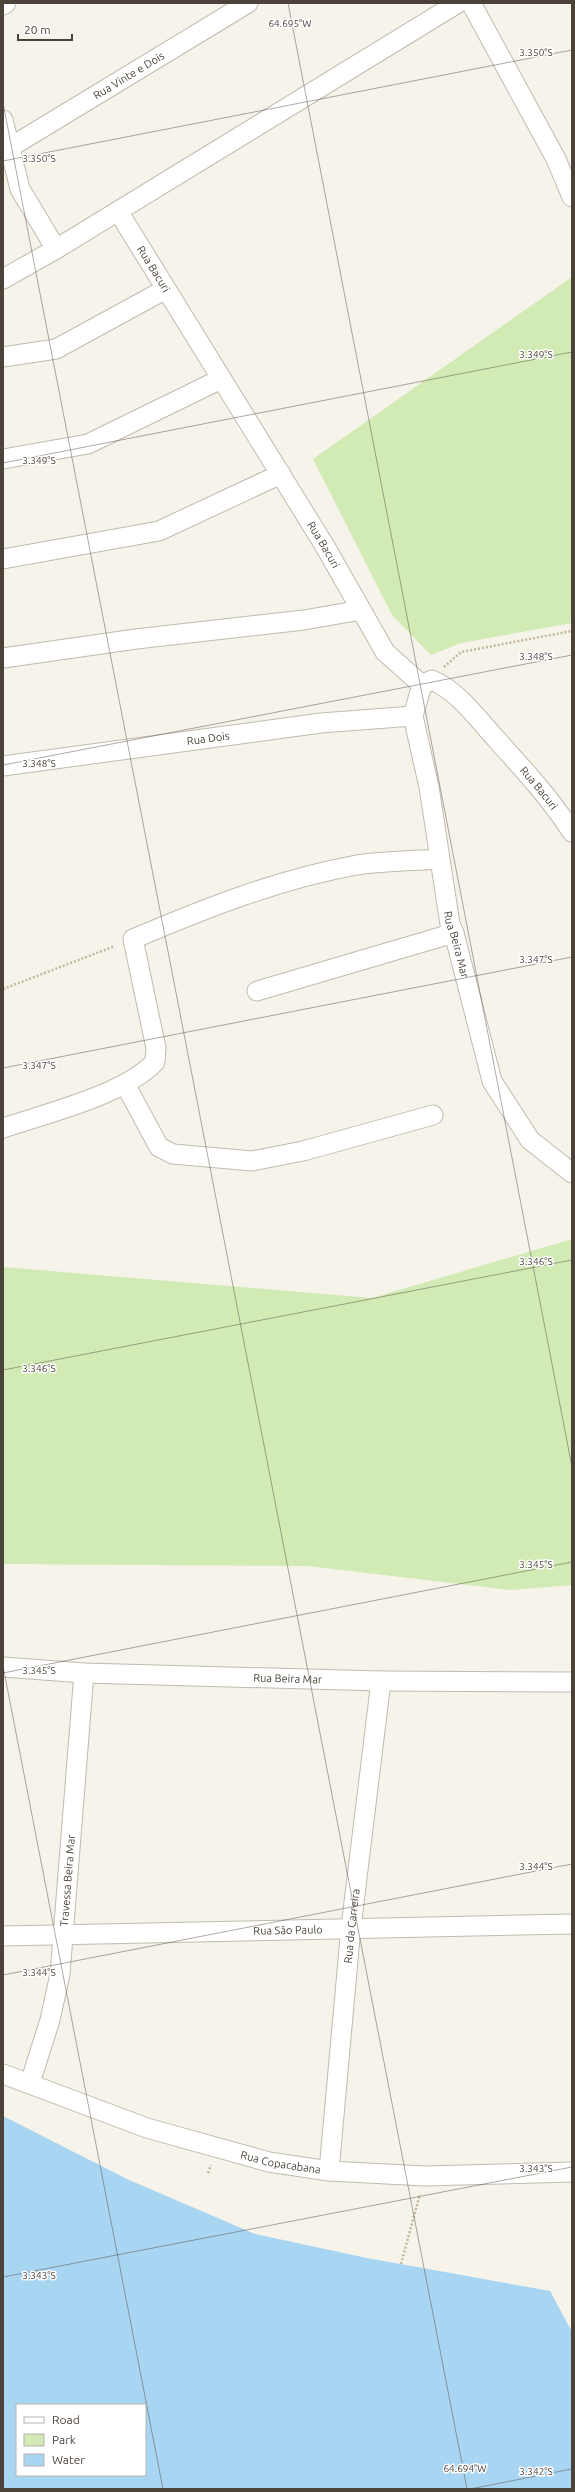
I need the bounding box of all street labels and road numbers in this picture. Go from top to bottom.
street label: Rua Vinte e Dois [91,49,167,101]
street label: Rua Bacuri [135,243,173,294]
street label: Rua Bacuri [305,519,342,570]
street label: Rua Dois [186,729,230,747]
street label: Rua Bacuri [518,764,560,812]
street label: Rua Beira Mar [442,910,471,980]
street label: Rua Beira Mar [253,1672,323,1685]
street label: Travessa Beira Mar [58,1833,77,1927]
street label: Rua da Carreira [342,1888,362,1964]
street label: Rua São Paulo [253,1923,323,1937]
street label: Rua Copacabana [239,2148,322,2176]

